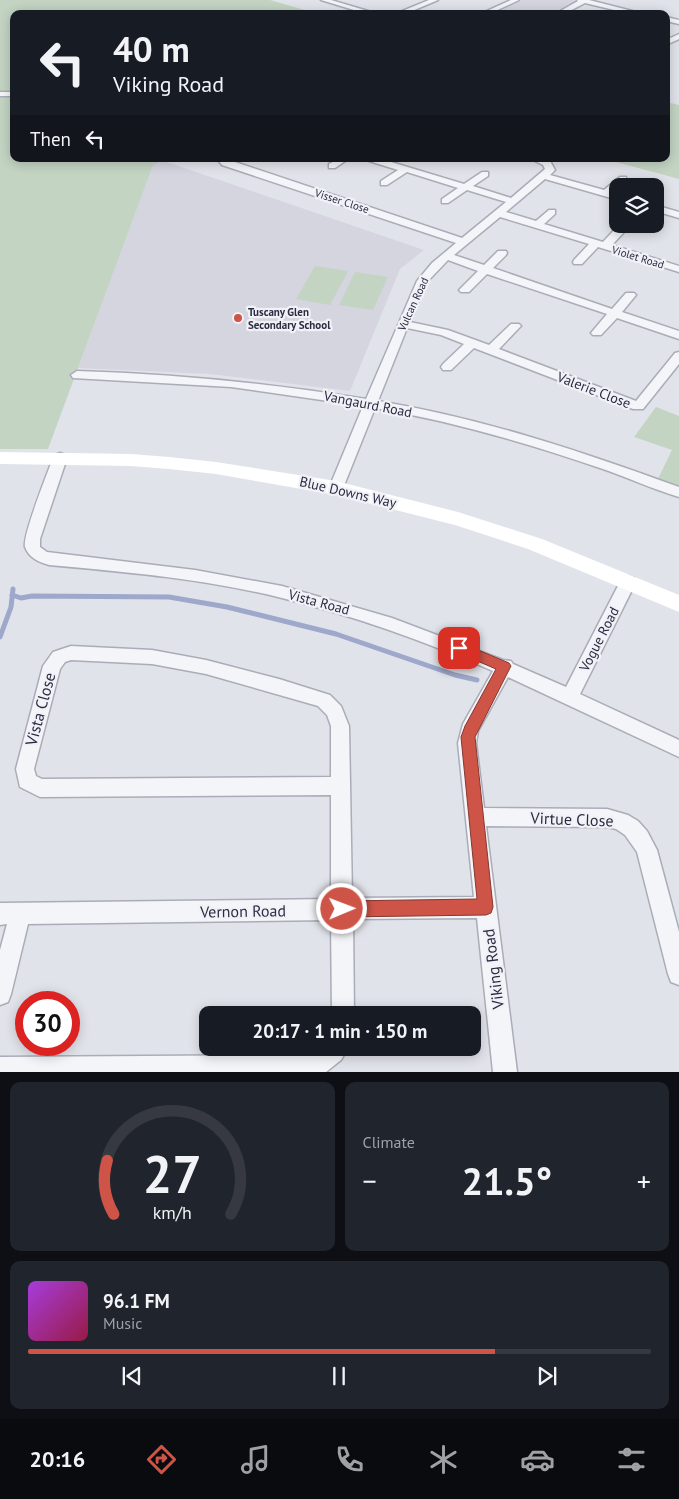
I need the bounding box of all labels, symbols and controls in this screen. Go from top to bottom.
text: 40 m [113,26,190,72]
icon: left [30,30,95,95]
text: Viking Road [113,70,224,98]
icon: left [81,125,109,153]
text: Then [30,127,71,151]
map controls [609,178,664,233]
button: layers [609,178,664,233]
street label: Visser Close [312,185,371,216]
street label: Violet Road [609,242,666,272]
street label: Vulcan Road [394,275,432,334]
place label: Tuscany Glen Secondary School [248,305,331,332]
marker: Tuscany Glen Secondary School [232,312,244,324]
street label: Valerie Close [554,367,633,412]
street label: Vangaurd Road [321,386,414,421]
street label: Blue Downs Way [298,472,399,512]
street label: Vista Road [285,585,352,619]
street label: Vogue Road [575,604,623,675]
pin [438,627,480,669]
icon: arrive [445,634,473,662]
street label: Vista Close [20,670,59,749]
street label: Virtue Close [529,808,614,830]
position arrow [315,882,367,934]
street label: Vernon Road [199,900,286,922]
street label: Viking Road [478,928,508,1011]
speed limit sign: 30 [15,991,80,1056]
text: 20:17 · 1 min · 150 m [253,1019,427,1043]
text: Climate [363,1132,415,1152]
text: 27 [143,1140,202,1207]
text: 21.5° [461,1156,552,1205]
text: − [363,1162,377,1199]
text: + [637,1162,651,1199]
text: km/h [153,1201,192,1224]
text: 96.1 FM [103,1289,170,1313]
text: Music [103,1313,143,1333]
icon: previous [118,1362,146,1390]
icon: pause [325,1362,353,1390]
icon: next [533,1362,561,1390]
icon: directions [144,1442,179,1477]
icon: music [238,1442,273,1477]
icon: phone [332,1442,367,1477]
icon: climate [426,1442,461,1477]
icon: car [520,1442,555,1477]
icon: filters [614,1442,649,1477]
text: 20:16 [30,1445,85,1473]

